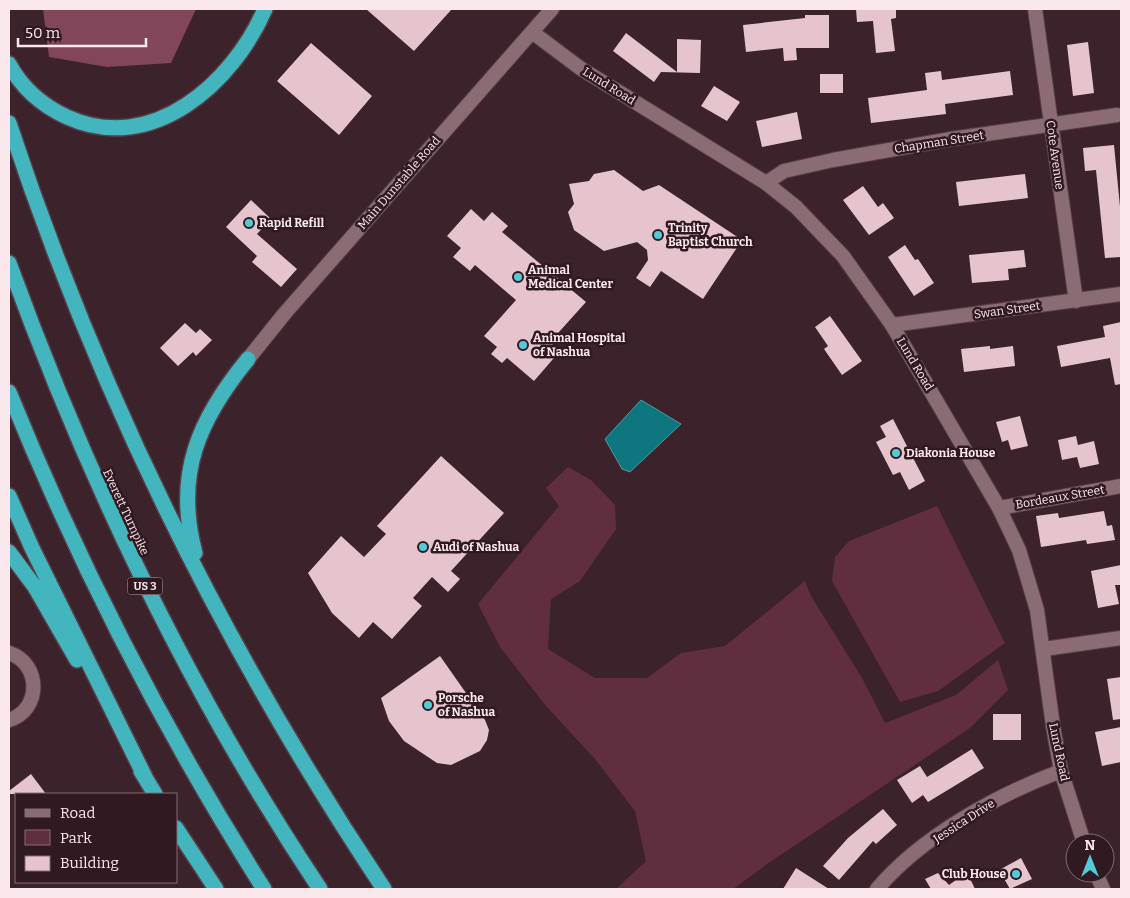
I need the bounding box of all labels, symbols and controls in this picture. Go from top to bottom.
scale bar [18,15,145,47]
text: 50 m [25,24,61,42]
street label: Lund Road [580,64,638,108]
street label: Cote Avenue [1043,120,1067,190]
street label: Chapman Street [893,128,985,156]
street label: Main Dunstable Road [355,134,443,232]
place label: Rapid Refill [259,216,325,230]
marker: Rapid Refill [243,217,255,229]
place label: Trinity Baptist Church [668,221,753,249]
marker: Trinity Baptist Church [652,229,664,241]
place label: Animal Medical Center [528,263,613,291]
marker: Animal Medical Center [512,271,524,283]
street label: Swan Street [973,298,1042,322]
place label: Animal Hospital of Nashua [533,331,626,359]
street label: Lund Road [894,335,936,393]
marker: Animal Hospital of Nashua [517,339,529,351]
place label: Diakonia House [906,446,996,460]
marker: Diakonia House [890,447,902,459]
street label: Everett Turnpike [100,467,152,557]
street label: Bordeaux Street [1014,482,1106,512]
place label: Audi of Nashua [433,540,520,554]
marker: Audi of Nashua [417,541,429,553]
road number: US 3 [128,578,162,594]
place label: Porsche of Nashua [438,691,496,719]
marker: Porsche of Nashua [422,699,434,711]
street label: Lund Road [1046,722,1072,782]
legend [15,793,178,883]
street label: Jessica Drive [930,796,997,846]
text: Road [60,804,95,822]
text: Park [60,829,92,847]
north arrow [1065,833,1115,883]
text: N [1085,837,1096,854]
text: Building [60,854,119,872]
place label: Club House [942,867,1006,881]
marker: Club House [1010,868,1022,880]

